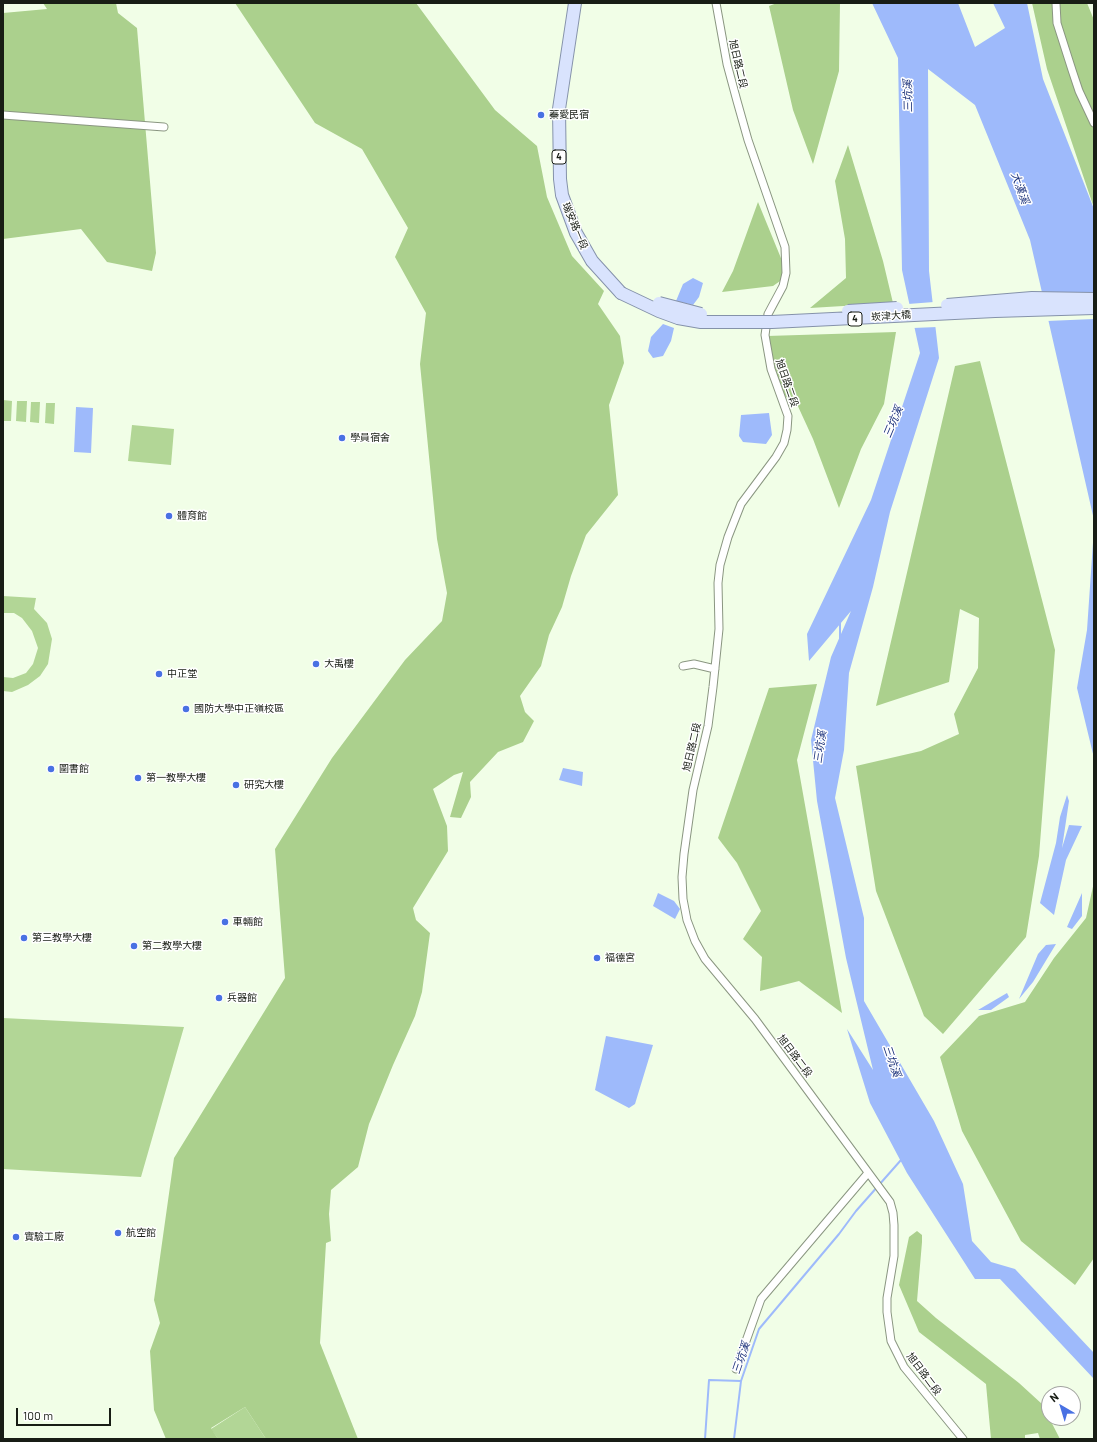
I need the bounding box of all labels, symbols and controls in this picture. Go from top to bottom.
street label: 旭日路二段 [727,38,749,90]
water label: 三坑溪 [901,79,915,113]
place label: 蓁愛民宿 [549,109,589,121]
marker: 蓁愛民宿 [536,110,546,120]
road number: 4 [552,150,566,164]
water label: 大漢溪 [1008,170,1032,206]
street label: 瑞安路一段 [560,201,590,251]
street label: 崁津大橋 [871,309,911,323]
road number: 4 [848,312,862,326]
street label: 旭日路二段 [773,357,801,409]
water label: 三坑溪 [880,404,906,440]
place label: 學員宿舍 [350,432,390,444]
marker: 學員宿舍 [337,433,347,443]
place label: 體育館 [177,510,207,522]
marker: 體育館 [164,511,174,521]
place label: 大禹樓 [324,658,354,670]
marker: 大禹樓 [311,659,321,669]
place label: 中正堂 [167,668,197,680]
marker: 中正堂 [154,669,164,679]
place label: 國防大學中正嶺校區 [194,703,284,715]
marker: 國防大學中正嶺校區 [181,704,191,714]
street label: 旭日路二段 [681,721,703,773]
water label: 三坑溪 [811,730,829,764]
place label: 圖書館 [59,763,89,775]
marker: 圖書館 [46,764,56,774]
place label: 第一教學大樓 [146,772,206,784]
marker: 第一教學大樓 [133,773,143,783]
place label: 研究大樓 [244,779,284,791]
marker: 研究大樓 [231,780,241,790]
place label: 車輛館 [233,916,263,928]
marker: 車輛館 [220,917,230,927]
place label: 第三教學大樓 [32,932,92,944]
marker: 第三教學大樓 [19,933,29,943]
place label: 第二教學大樓 [142,940,202,952]
marker: 第二教學大樓 [129,941,139,951]
place label: 福德宮 [605,952,635,964]
marker: 福德宮 [592,953,602,963]
place label: 兵器館 [227,992,257,1004]
marker: 兵器館 [214,993,224,1003]
street label: 旭日路二段 [775,1032,815,1080]
water label: 三坑溪 [880,1043,904,1079]
place label: 航空館 [126,1227,156,1239]
marker: 航空館 [113,1228,123,1238]
place label: 實驗工廠 [24,1231,64,1243]
marker: 實驗工廠 [11,1232,21,1242]
water label: 三坑溪 [729,1340,753,1376]
street label: 旭日路二段 [904,1350,944,1398]
north arrow [1041,1386,1081,1426]
text: N [1047,1390,1061,1404]
scale bar [18,1400,113,1426]
text: 100 m [23,1408,53,1422]

